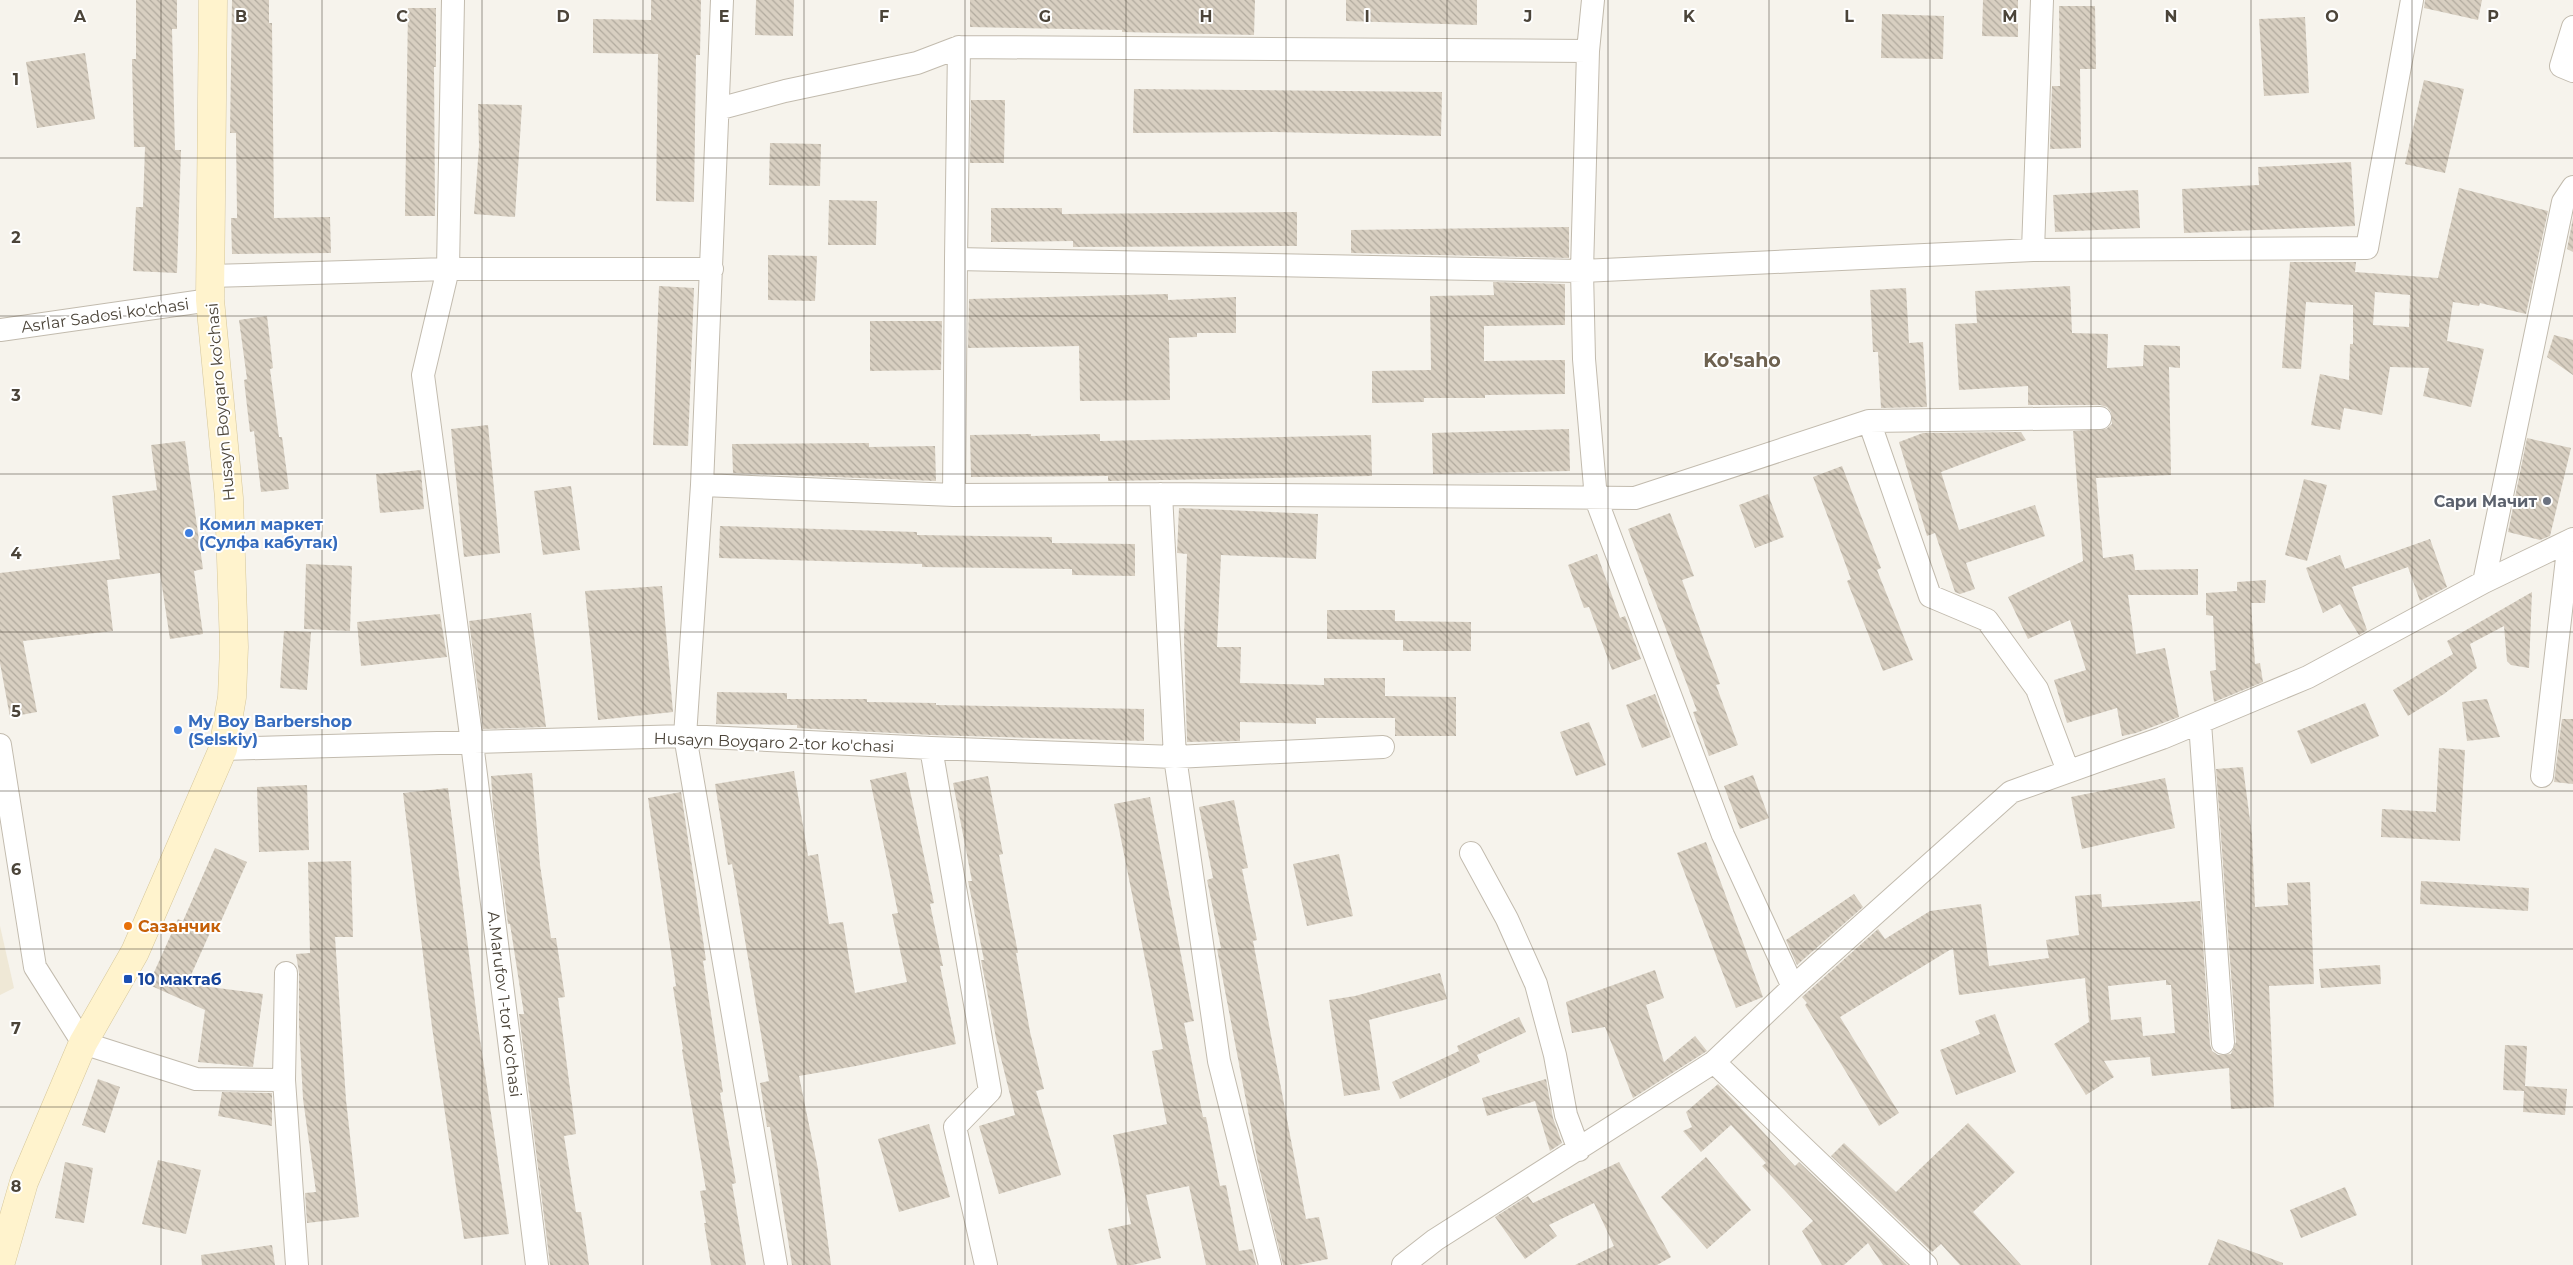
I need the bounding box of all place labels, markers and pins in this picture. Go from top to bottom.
place label: Сари Мачит [2434,492,2537,511]
marker: Сари Мачит [2541,495,2553,507]
place label: Комил маркет (Сулфа кабутак) [199,515,338,552]
marker: Комил маркет (Сулфа кабутак) [183,527,195,539]
place label: My Boy Barbershop (Selskiy) [188,712,352,749]
marker: My Boy Barbershop (Selskiy) [172,724,184,736]
place label: Сазанчик [138,917,221,936]
marker: Сазанчик [122,920,134,932]
place label: 10 мактаб [138,970,222,989]
marker: 10 мактаб [122,973,134,985]

